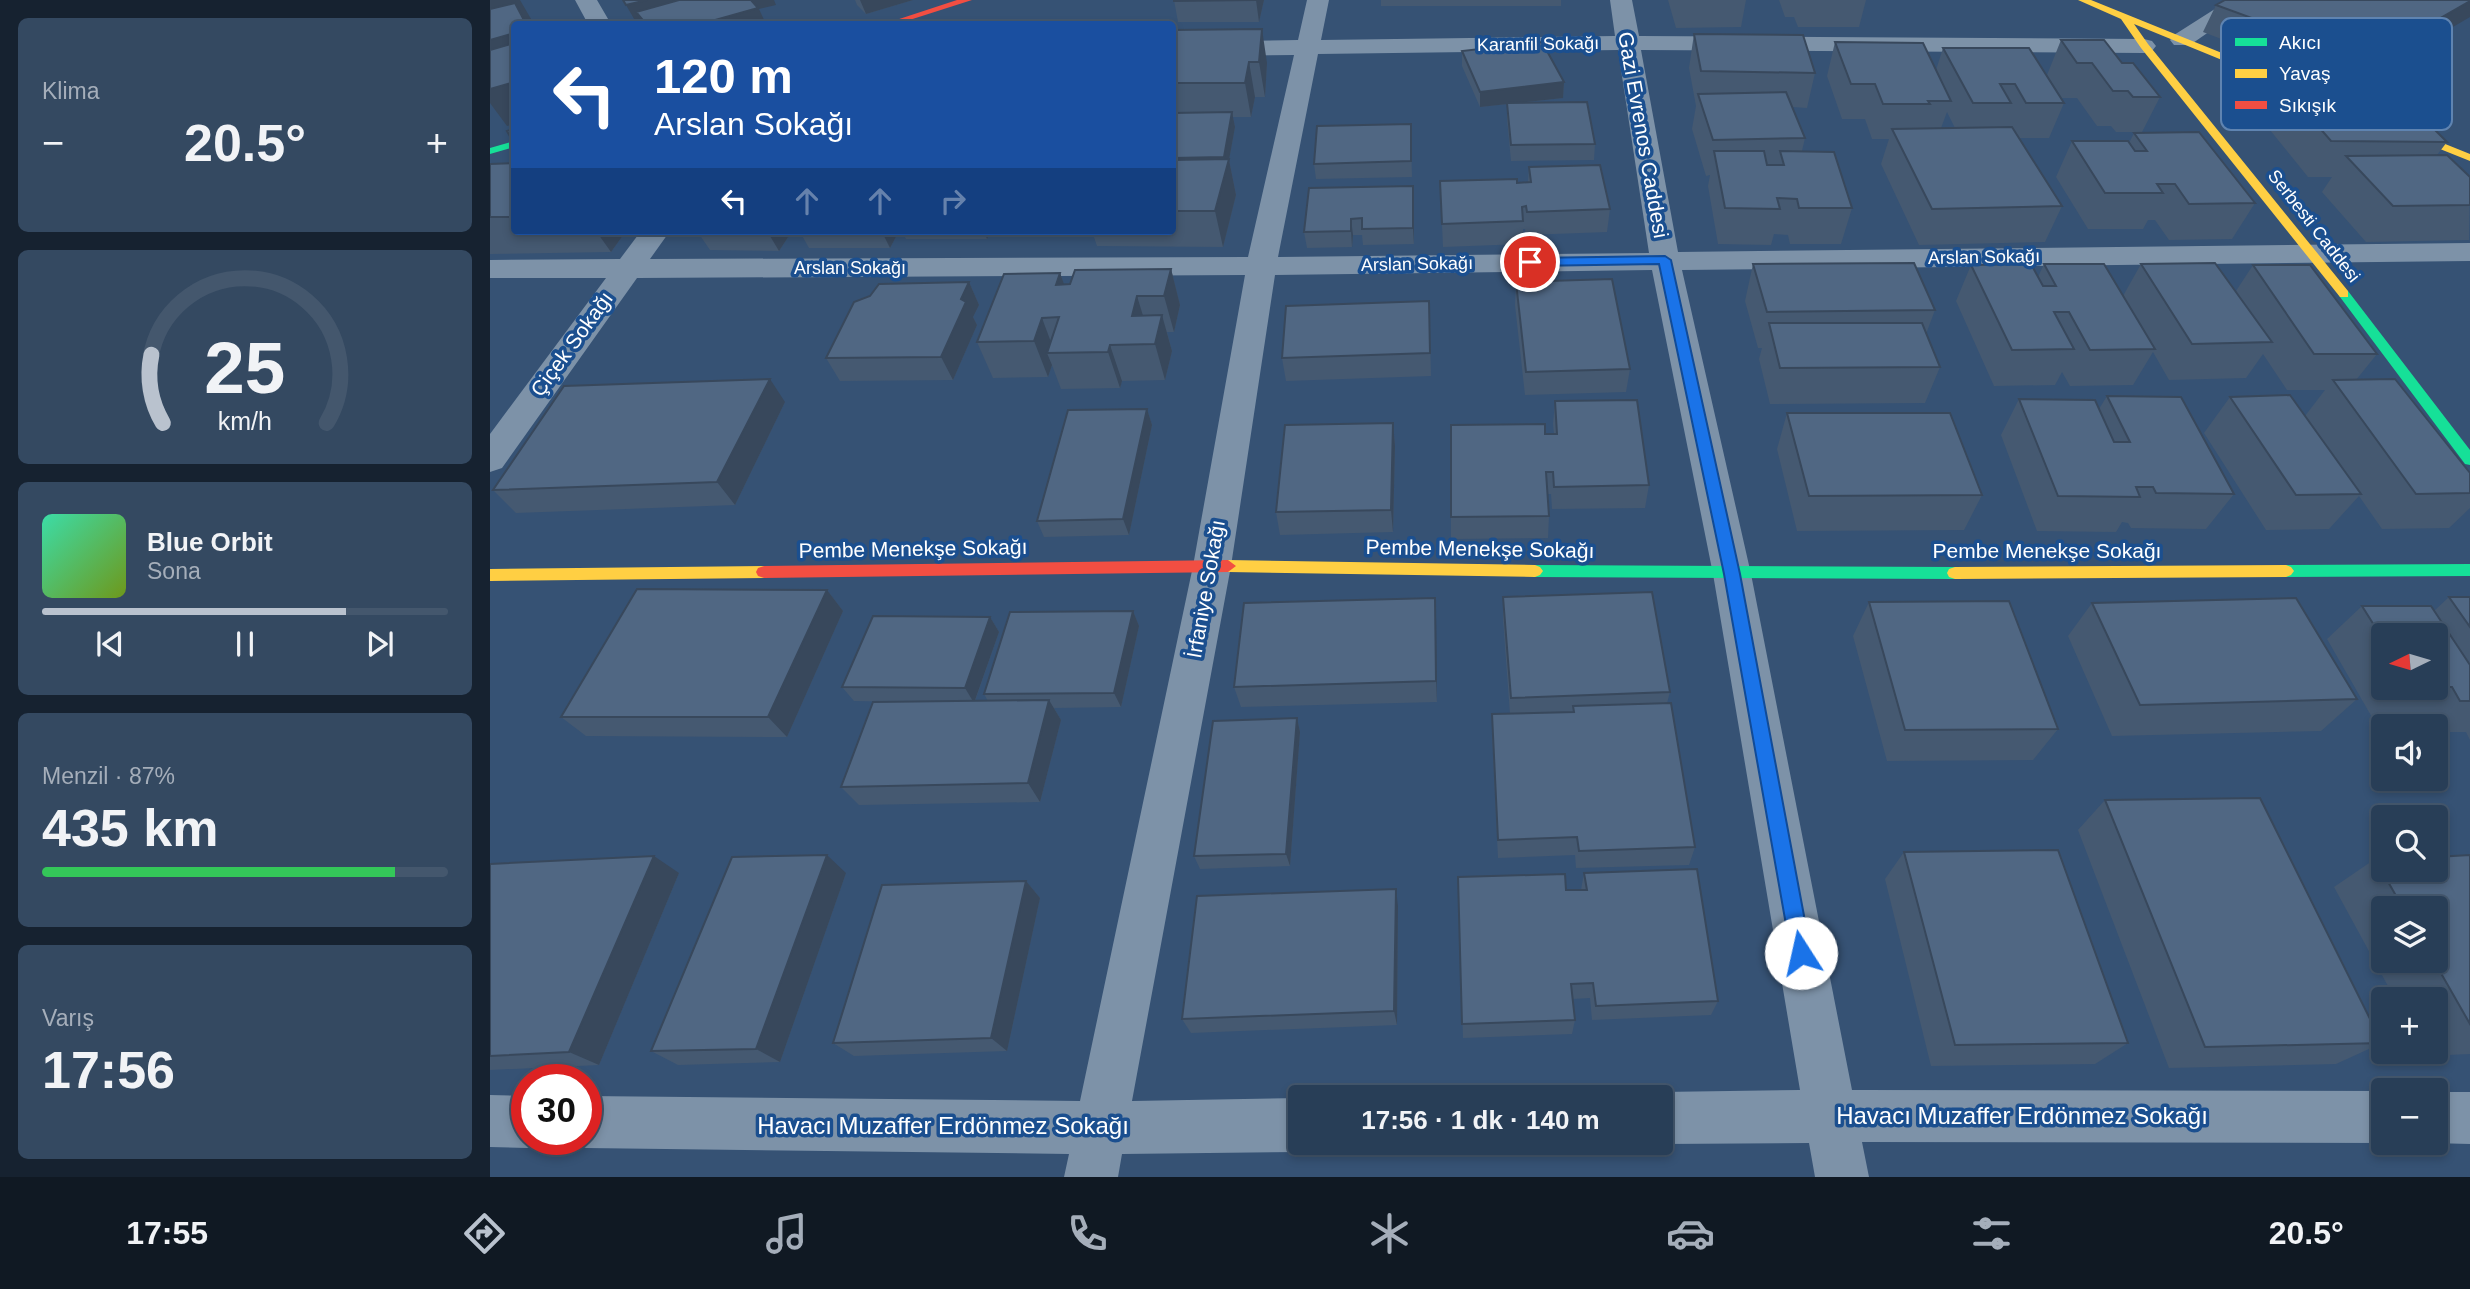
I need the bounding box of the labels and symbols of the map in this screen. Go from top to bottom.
legend [2221,18,2452,130]
street label: Gazi Evrenos Caddesi [1614,30,1673,240]
text: Akıcı [2279,32,2321,53]
street label: Karanfil Sokağı [1477,33,1599,55]
text: Yavaş [2279,63,2330,84]
text: Sıkışık [2279,95,2337,116]
street label: Serbesti Caddesi [2264,166,2364,286]
pin [1500,232,1560,292]
street label: Arslan Sokağı [1928,246,2040,268]
street label: Arslan Sokağı [1361,253,1473,275]
street label: Arslan Sokağı [794,258,906,278]
street label: Çiçek Sokağı [526,287,617,401]
street label: İrfaniye Sokağı [1182,518,1229,660]
street label: Pembe Menekşe Sokağı [798,535,1028,562]
street label: Pembe Menekşe Sokağı [1365,535,1595,562]
street label: Pembe Menekşe Sokağı [1933,539,2161,562]
north arrow [2371,623,2448,700]
position arrow [1764,916,1838,990]
speed limit sign: 30 [511,1064,602,1155]
street label: Havacı Muzaffer Erdönmez Sokağı [1836,1102,2208,1129]
street label: Havacı Muzaffer Erdönmez Sokağı [757,1112,1129,1139]

